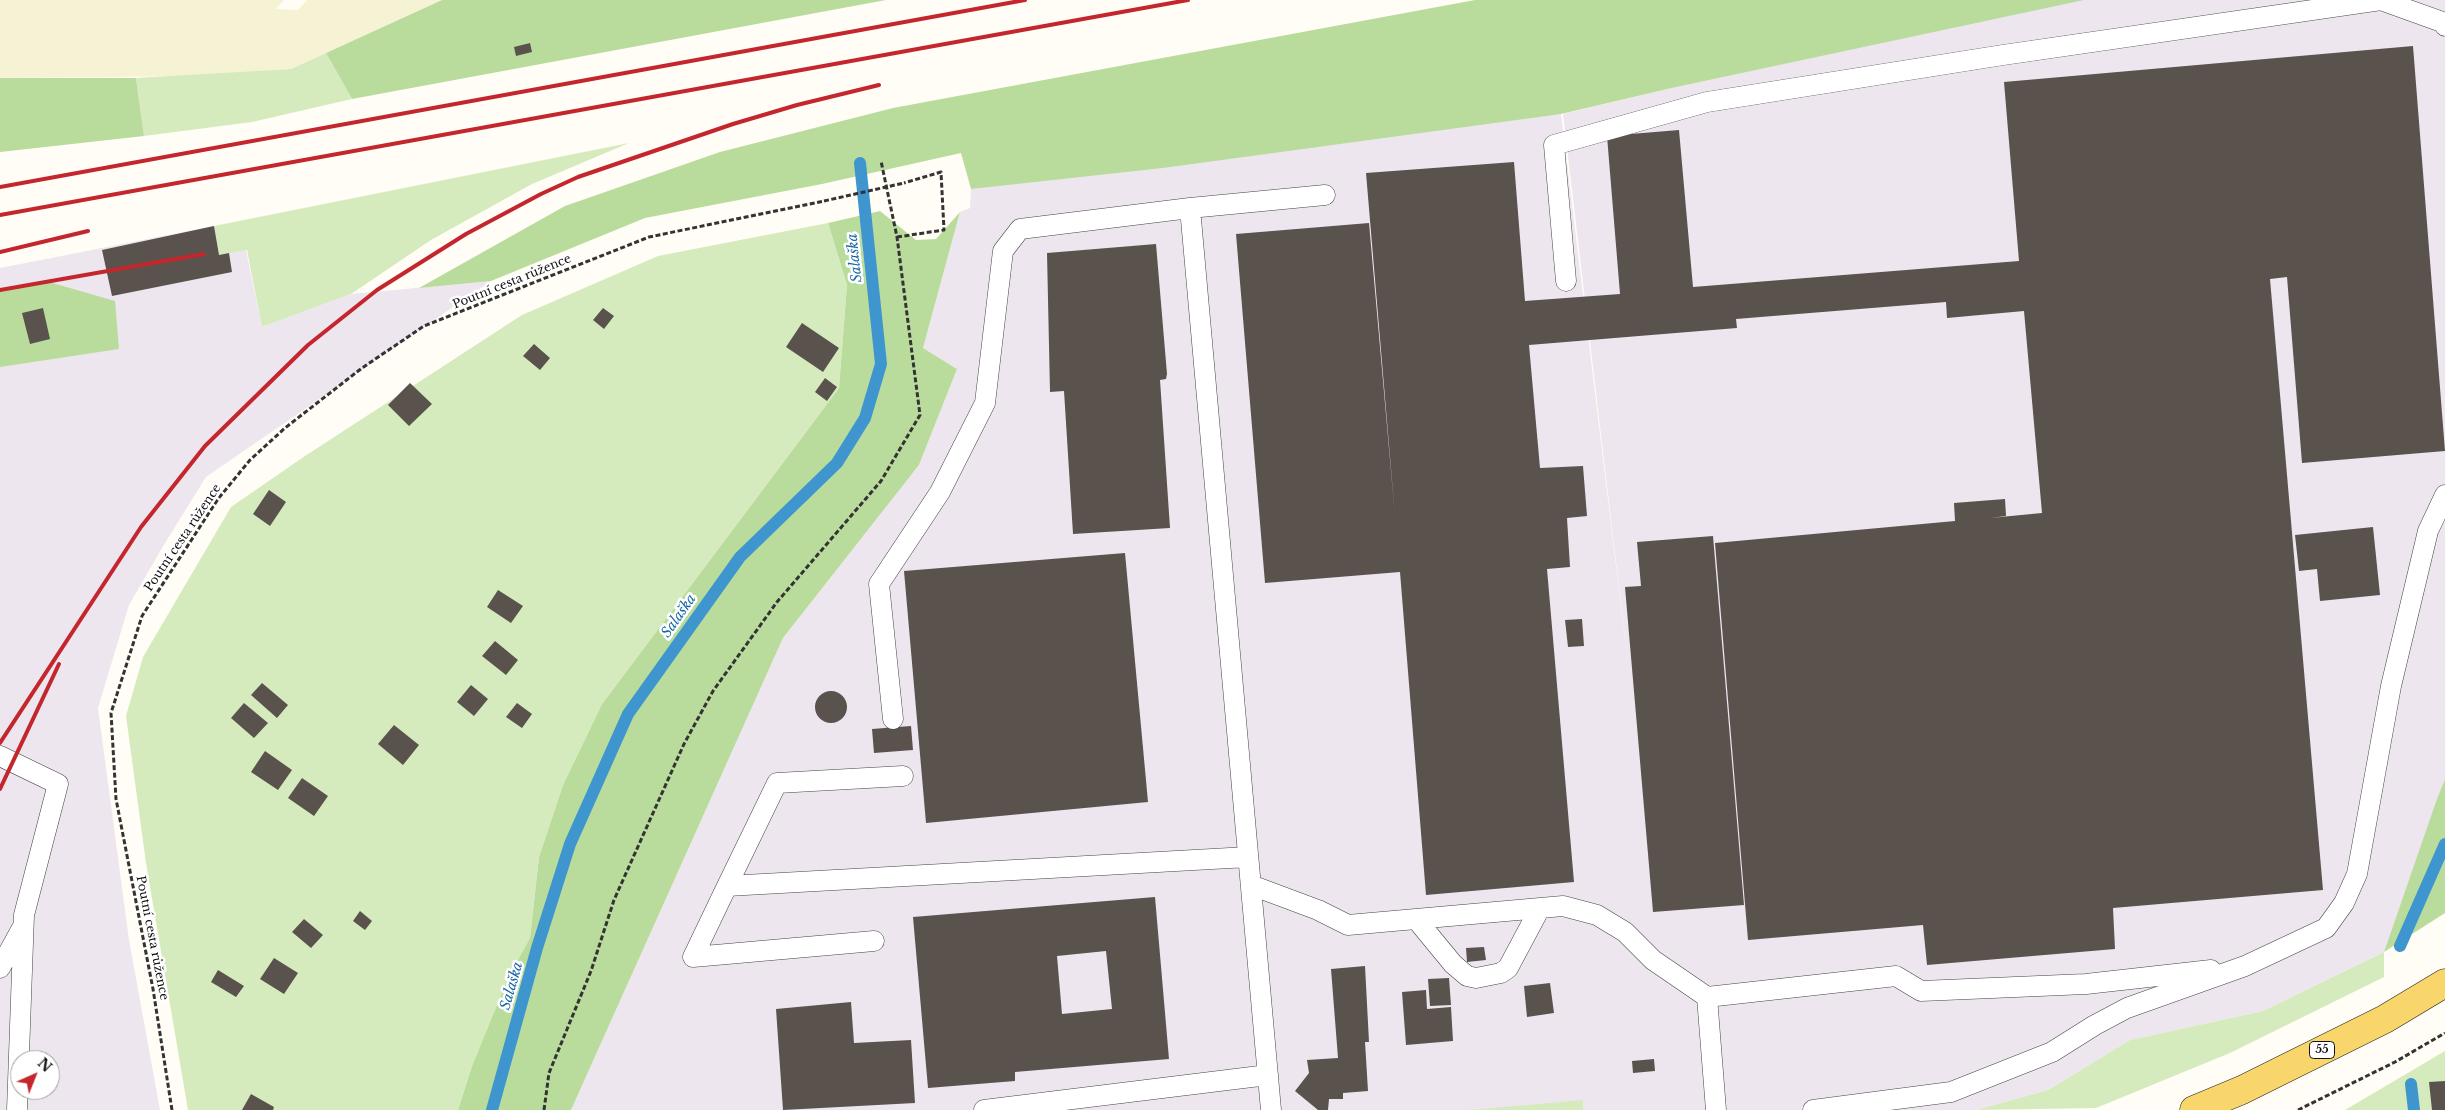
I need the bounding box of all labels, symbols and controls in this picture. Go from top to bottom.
water label: Salaška [844,233,866,283]
street label: Poutní cesta růžence [451,252,573,312]
street label: Poutní cesta růžence [142,482,224,594]
water label: Salaška [658,591,700,641]
street label: Poutní cesta růžence [133,875,171,1001]
water label: Salaška [497,960,527,1012]
road number: 55 [2310,1042,2334,1058]
north arrow [10,1050,60,1100]
text: N [34,1054,56,1076]

